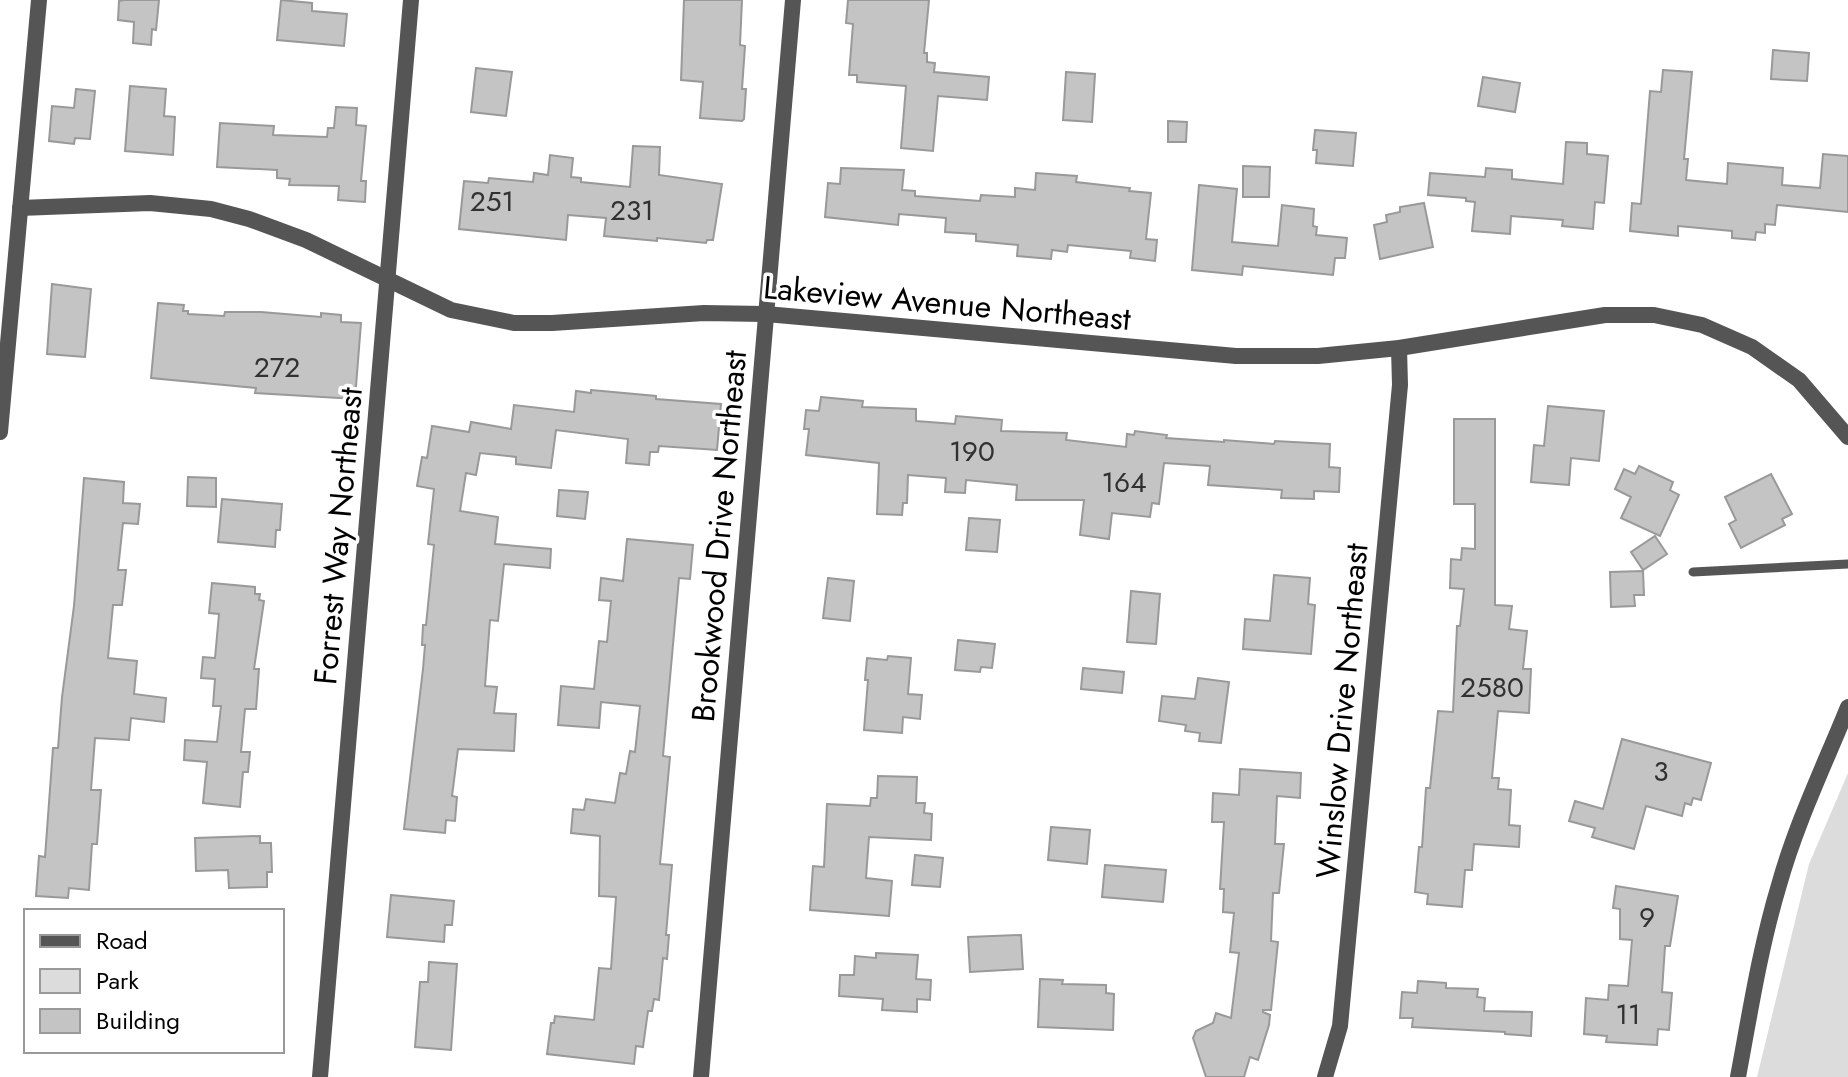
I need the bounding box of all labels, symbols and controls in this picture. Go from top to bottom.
house number: 251 [470,181,514,222]
house number: 231 [610,190,654,231]
street label: Lakeview Avenue Northeast [761,264,1133,342]
house number: 272 [254,347,300,388]
street label: Brookwood Drive Northeast [680,348,758,724]
street label: Forrest Way Northeast [302,385,374,687]
house number: 190 [949,431,995,472]
house number: 164 [1101,462,1147,503]
street label: Winslow Drive Northeast [1304,541,1380,881]
house number: 2580 [1460,667,1524,708]
house number: 3 [1653,751,1669,792]
house number: 9 [1639,897,1655,938]
legend [24,909,284,1053]
text: Road [96,923,148,958]
text: Park [96,963,139,998]
house number: 11 [1615,994,1641,1035]
text: Building [96,1003,180,1038]

